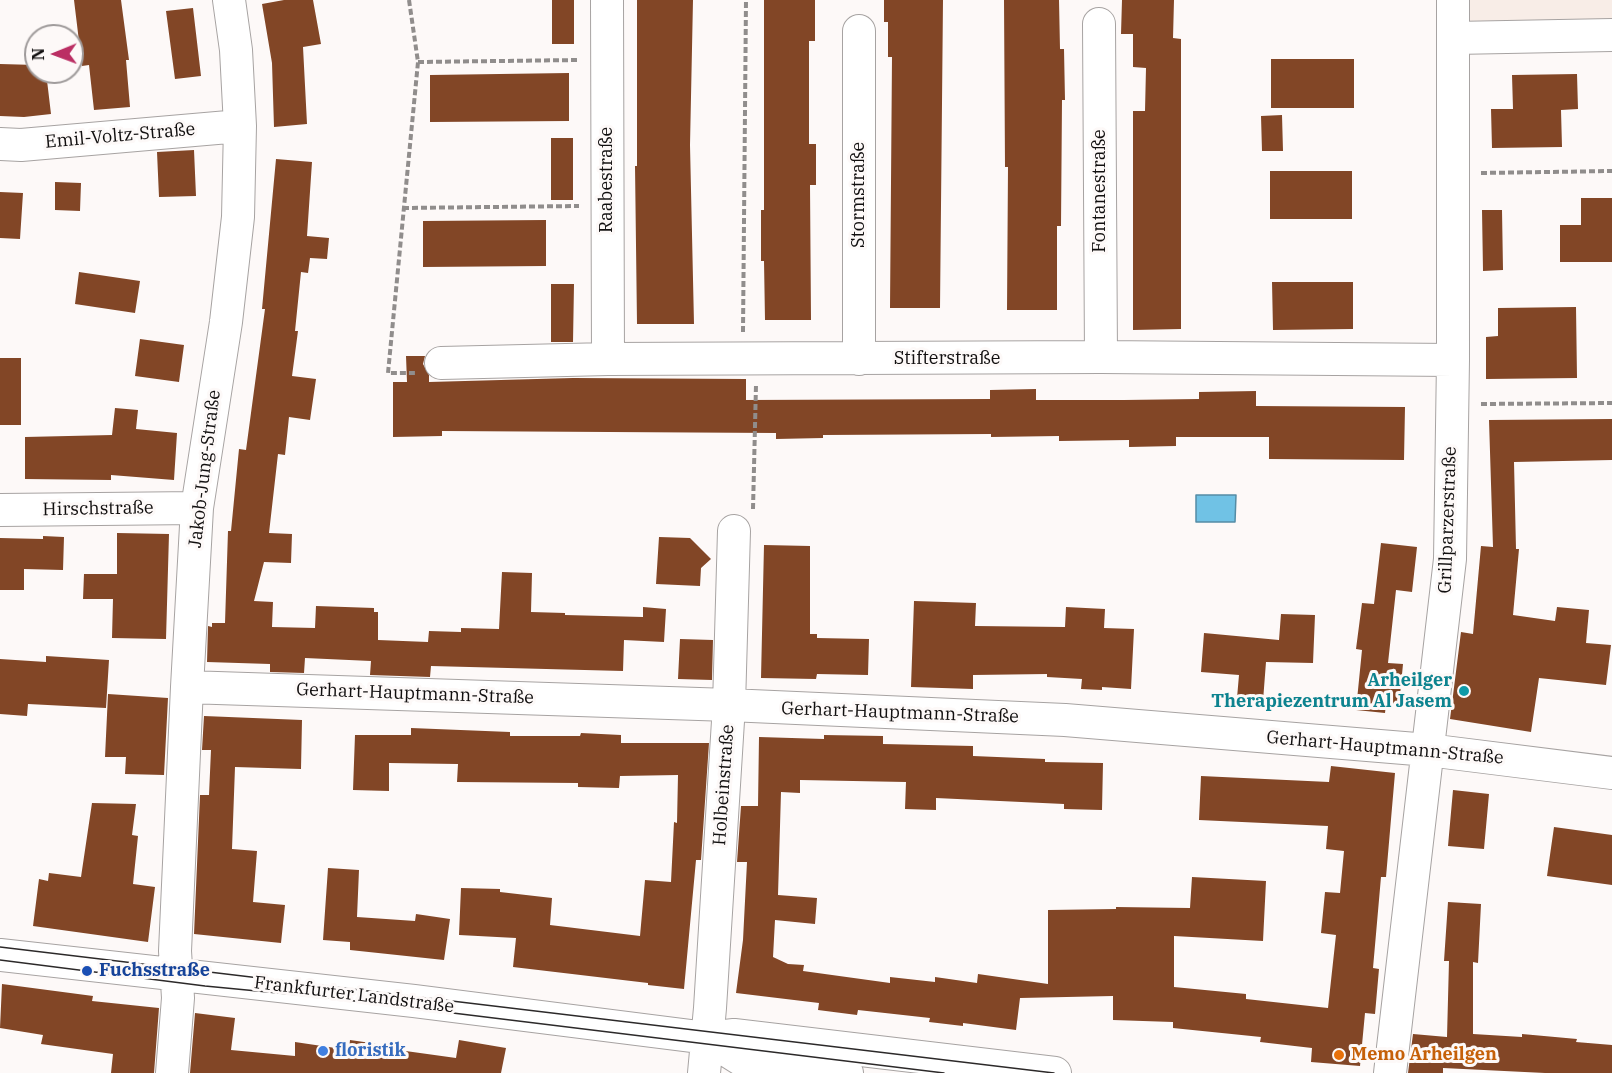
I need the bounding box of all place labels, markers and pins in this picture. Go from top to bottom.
place label: Arheilger Therapiezentrum Al Jasem [1211,670,1452,712]
marker: Arheilger Therapiezentrum Al Jasem [1457,684,1471,698]
place label: Fuchsstraße [99,960,210,982]
marker: Fuchsstraße [80,964,94,978]
place label: floristik [335,1040,406,1062]
marker: floristik [316,1044,330,1058]
place label: Memo Arheilgen [1351,1044,1497,1066]
marker: Memo Arheilgen [1332,1048,1346,1062]

